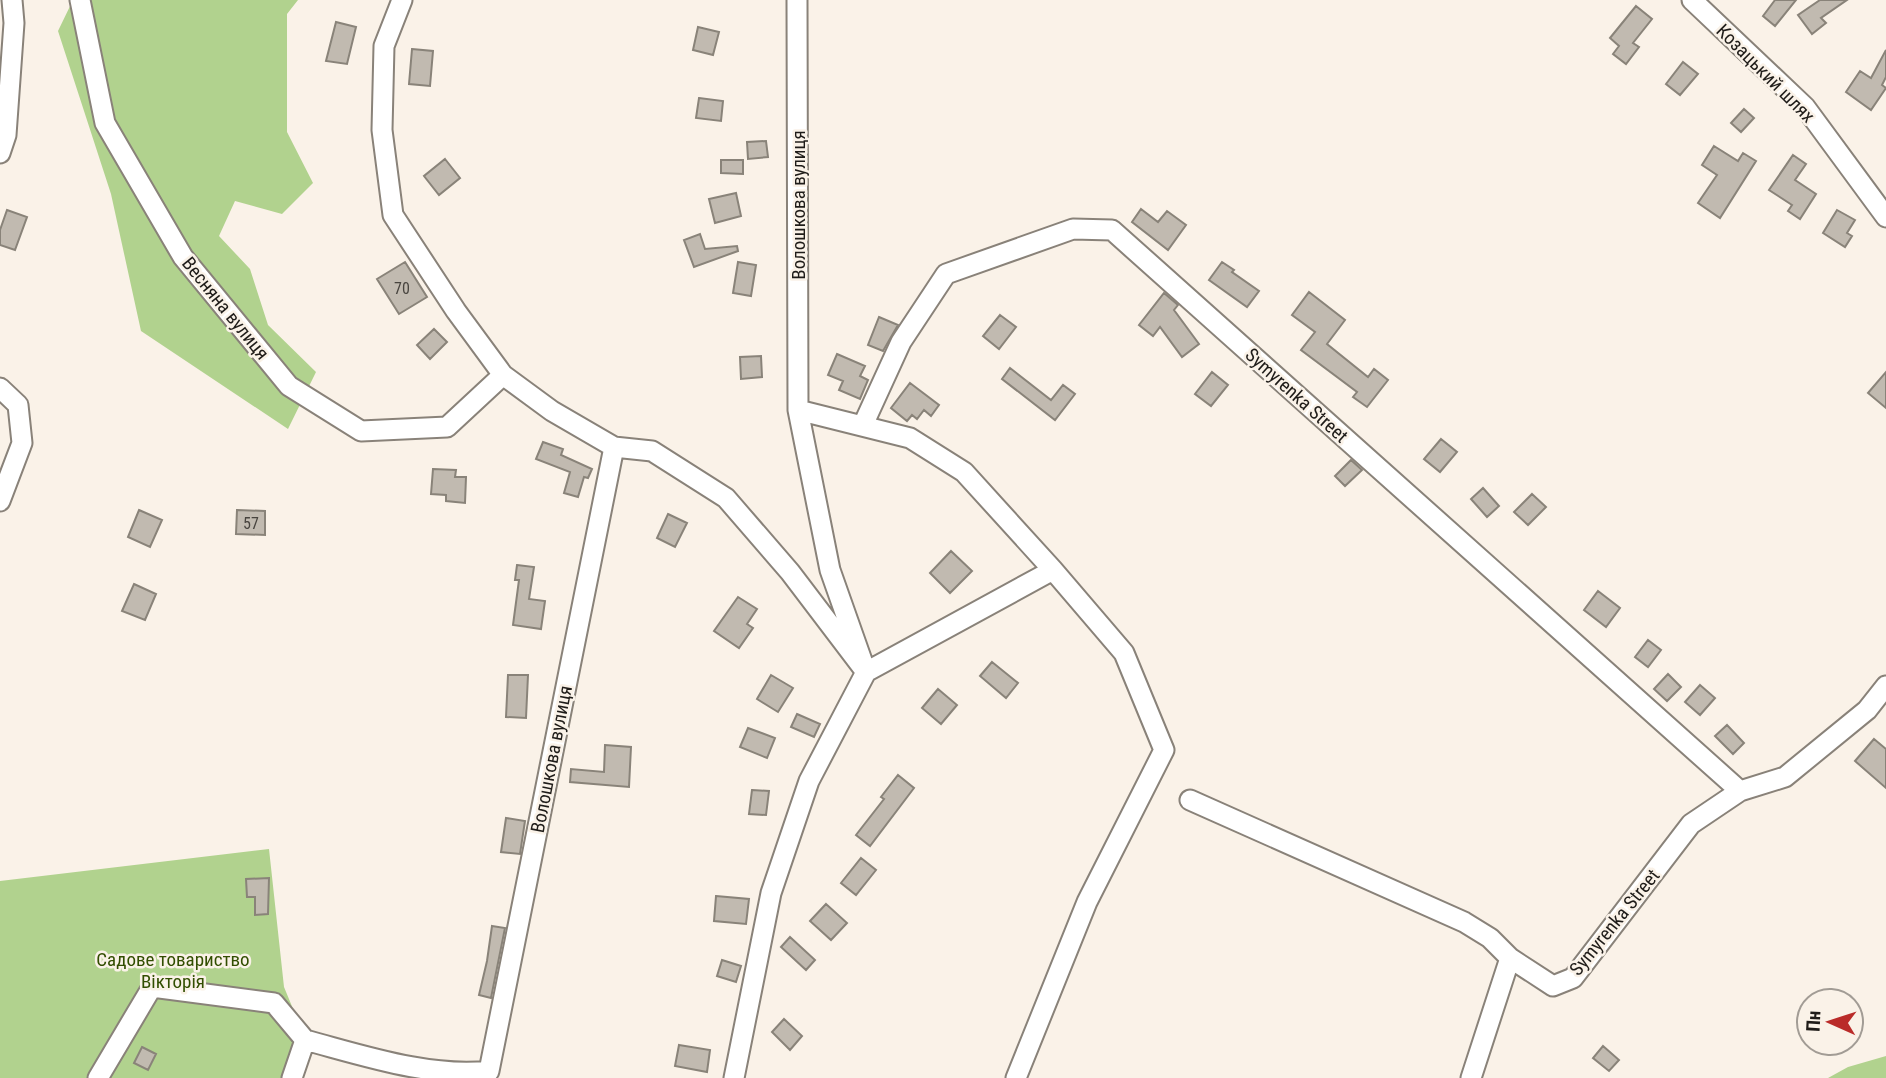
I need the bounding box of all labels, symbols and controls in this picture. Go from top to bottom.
street label: Козацький шлях [1712,19,1820,127]
street label: Волошкова вулиця [787,130,810,280]
street label: Весняна вулиця [177,252,274,364]
house number: 70 [394,279,410,298]
street label: Symyrenka Street [1241,343,1353,448]
house number: 57 [243,514,259,533]
street label: Волошкова вулиця [526,684,577,835]
street label: Symyrenka Street [1564,864,1664,980]
park label: Садове товариство Вікторія [96,948,250,993]
north arrow [1795,987,1865,1057]
text: Пн [1801,1010,1826,1032]

